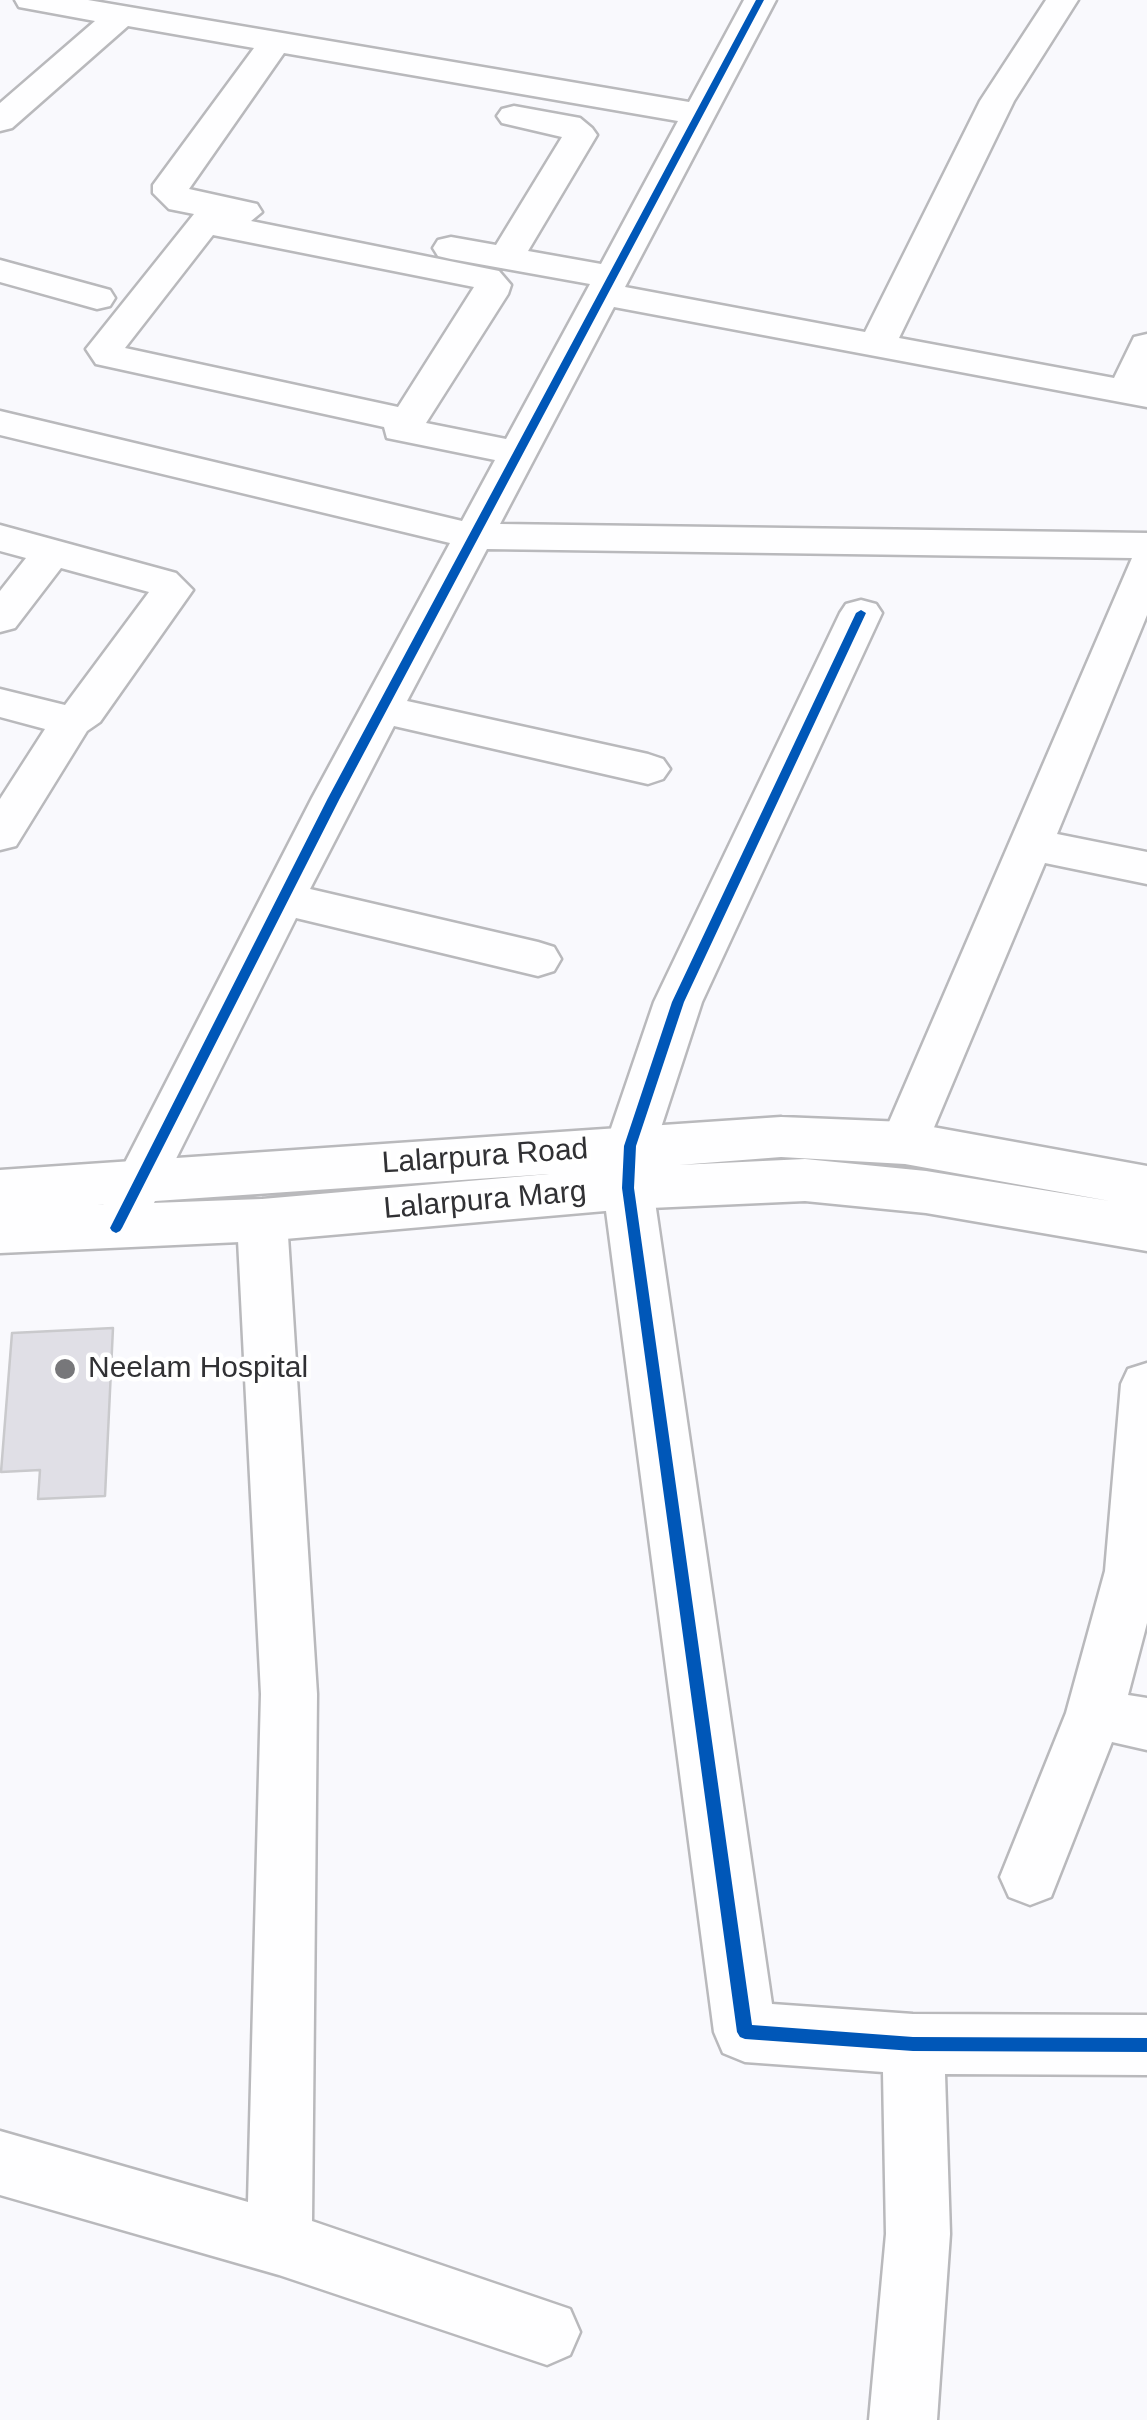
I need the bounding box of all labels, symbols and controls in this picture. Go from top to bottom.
street label: Lalarpura Road [381,1132,589,1182]
street label: Lalarpura Marg [382,1174,588,1228]
place label: Neelam Hospital [88,1351,308,1387]
marker: Neelam Hospital [52,1356,78,1382]

